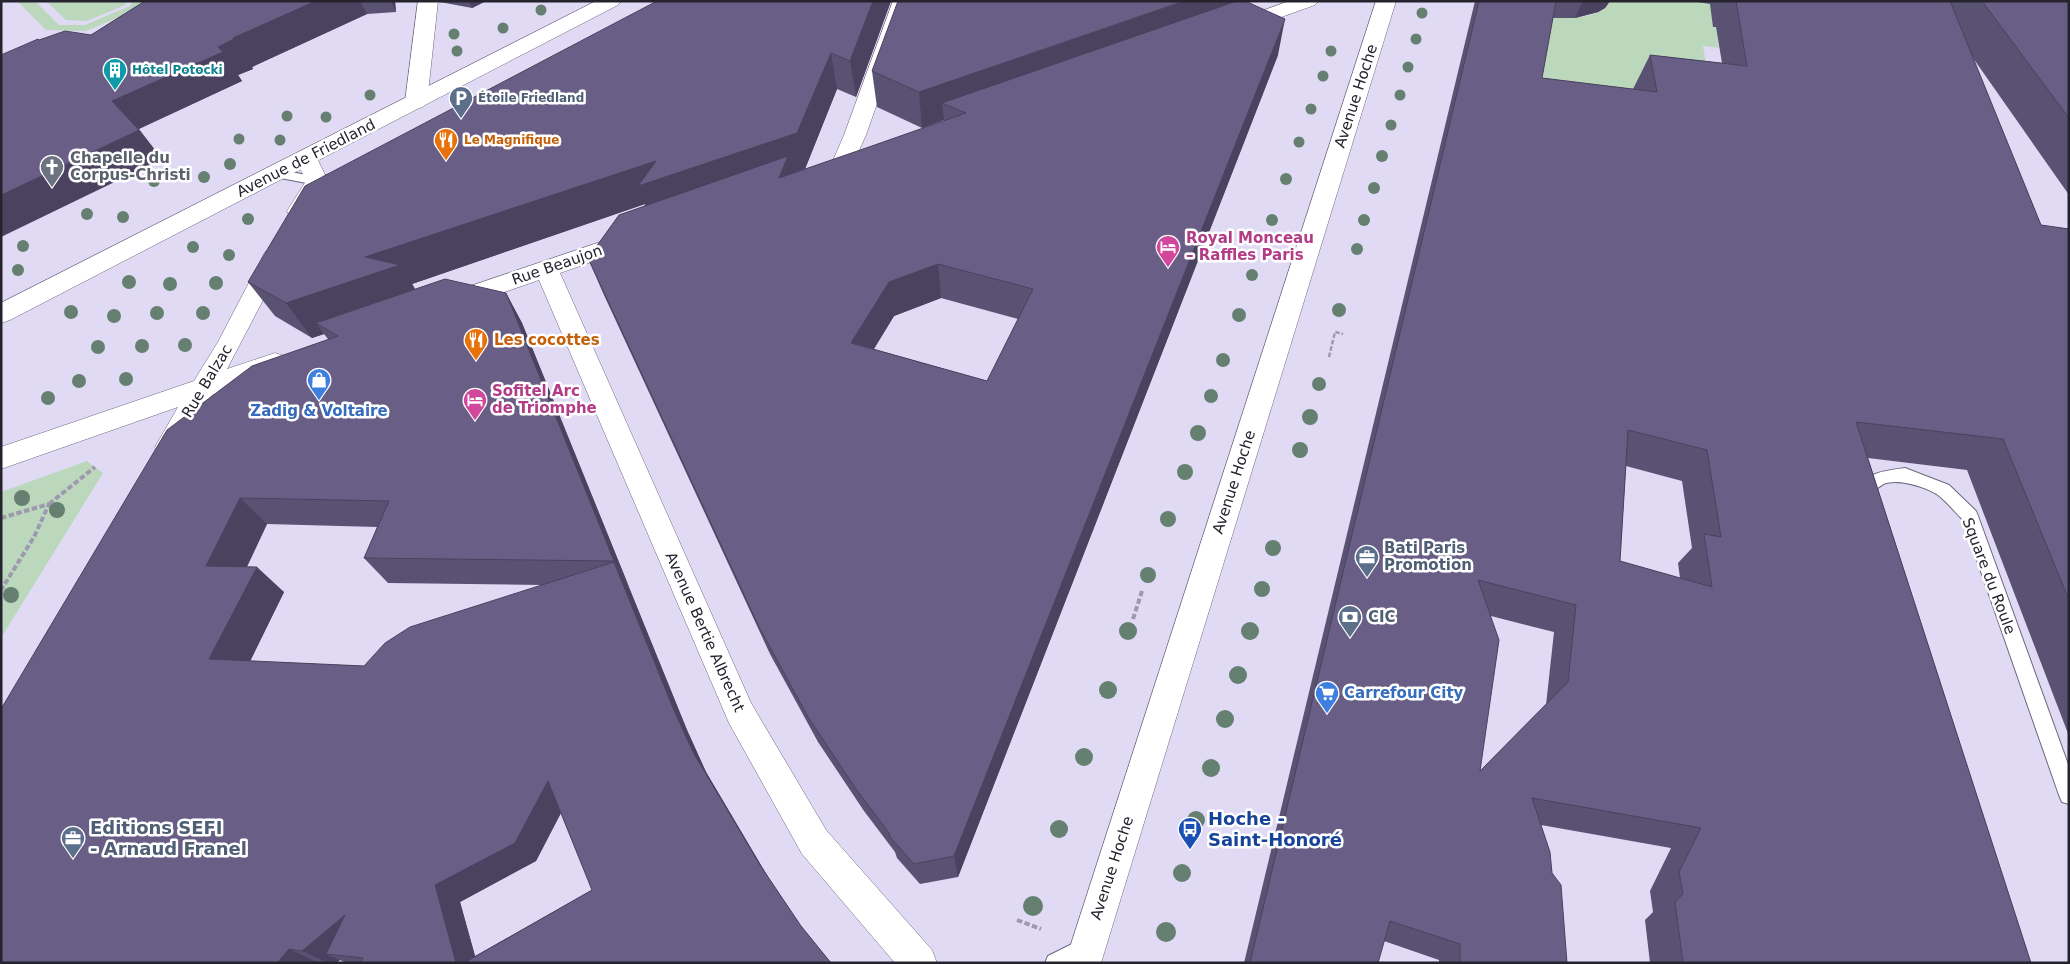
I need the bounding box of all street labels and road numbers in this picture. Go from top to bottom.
street label: Avenue Hoche [1331,42,1381,150]
street label: Avenue de Friedland [234,115,378,201]
street label: Rue Beaujon [509,241,605,289]
street label: Rue Balzac [178,341,236,421]
street label: Avenue Hoche [1209,428,1259,536]
street label: Square du Roule [1959,515,2019,637]
street label: Avenue Bertie Albrecht [662,549,748,715]
street label: Avenue Hoche [1087,814,1137,922]

